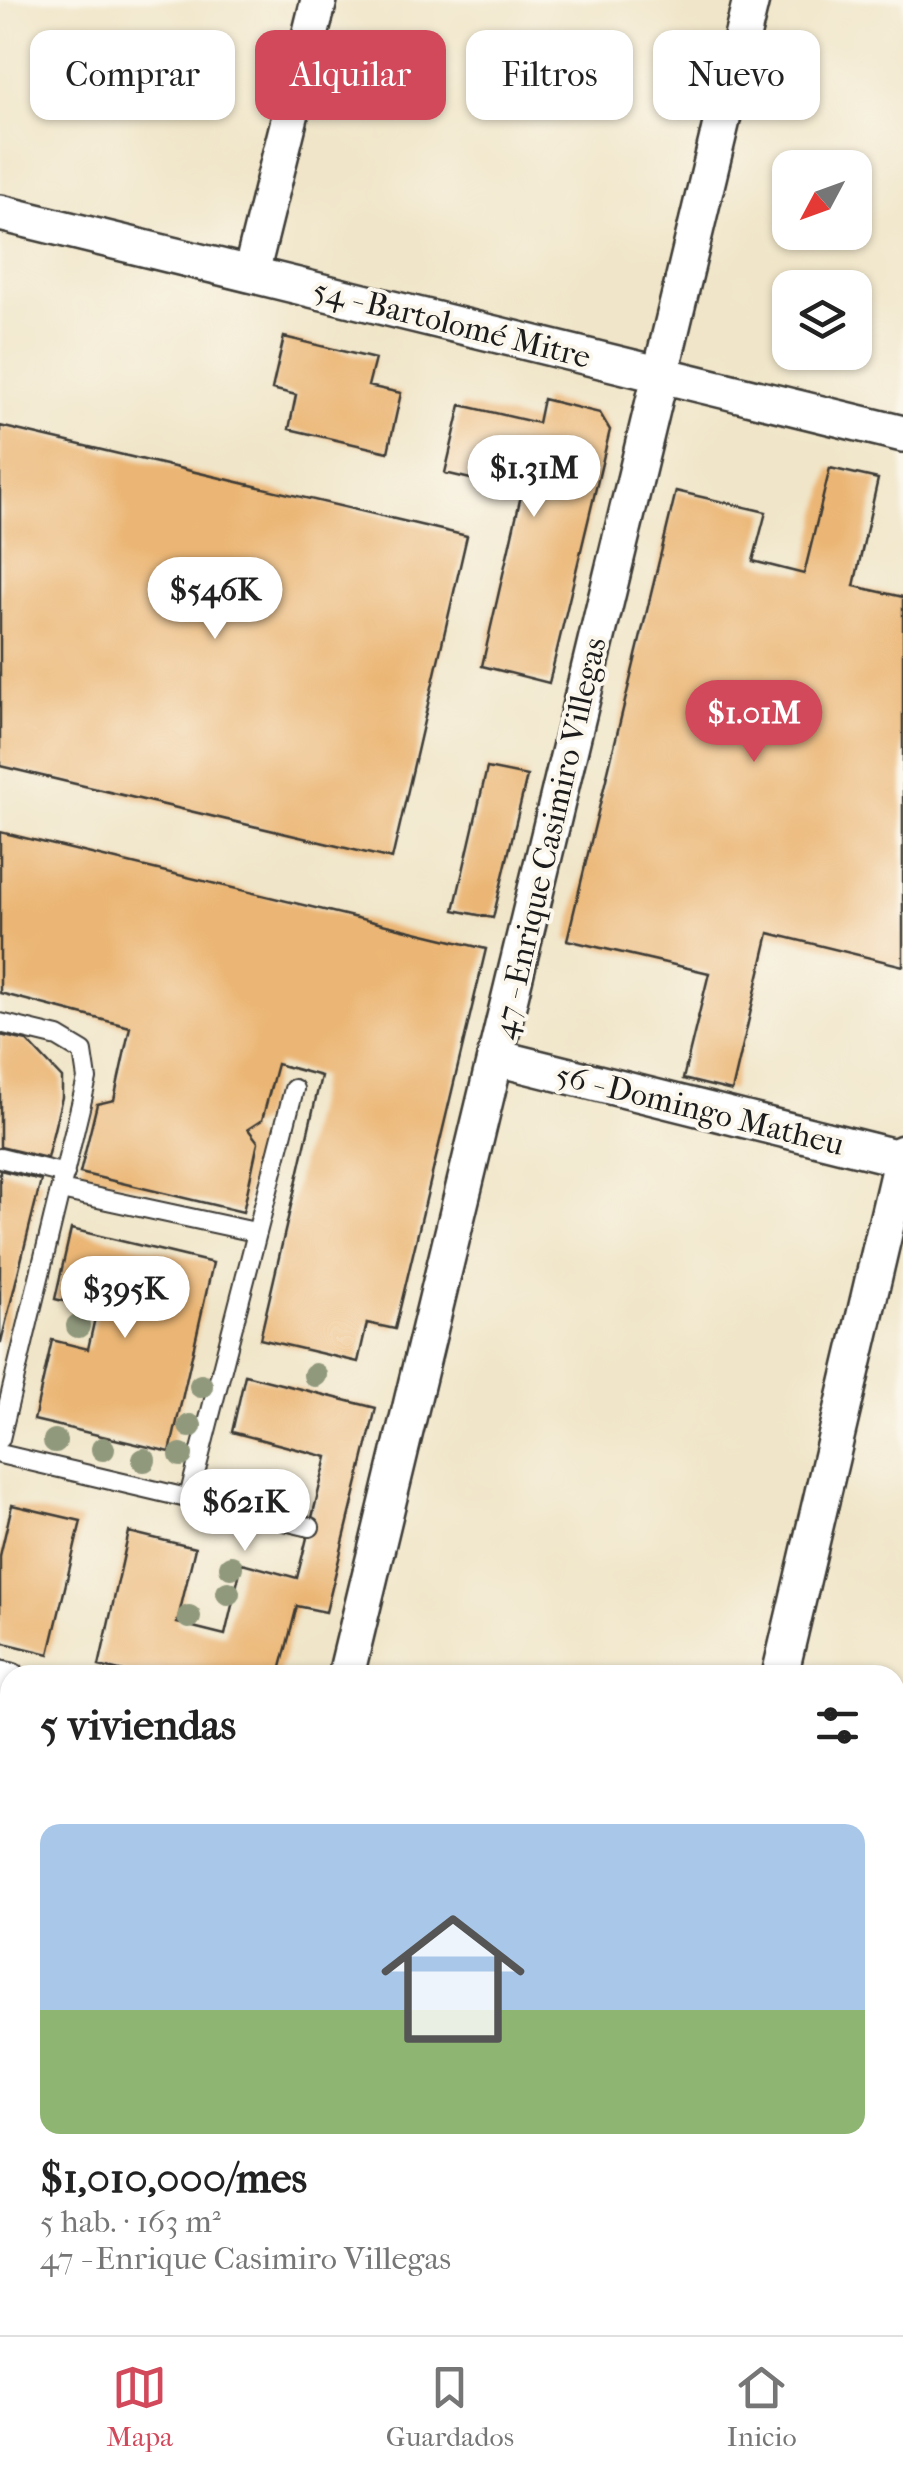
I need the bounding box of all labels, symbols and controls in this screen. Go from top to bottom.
chip: Comprar [30,30,235,120]
chip: Alquilar [255,30,446,120]
chip: Filtros [466,30,633,120]
chip: Nuevo [653,30,820,120]
north arrow [772,150,872,250]
map controls [772,150,872,370]
button: layers [772,270,872,370]
street label: 54 - Bartolomé Mitre [309,271,595,376]
pin: $1.31M [453,435,615,520]
text: $1.31M [489,449,579,486]
pin: $546K [145,557,285,642]
text: $546K [170,571,260,608]
street label: 47 - Enrique Casimiro Villegas [485,634,614,1042]
pin: $1.01M [673,680,835,765]
text: $1.01M [707,694,801,731]
street label: 56 - Domingo Matheu [552,1056,848,1163]
pin: $395K [55,1256,195,1341]
text: $395K [83,1270,167,1307]
pin: $621K [175,1469,315,1554]
text: $621K [202,1483,288,1520]
icon: filters [810,1698,865,1753]
text: 5 viviendas [40,1701,236,1750]
icon: home [363,1889,543,2069]
text: $1,010,000/mes [40,2154,307,2203]
text: 5 hab. · 163 m² [40,2203,221,2240]
text: 47 - Enrique Casimiro Villegas [40,2240,451,2277]
tab: Mapa [106,2360,173,2453]
tab: Guardados [386,2360,514,2453]
tab: Inicio [727,2360,797,2453]

